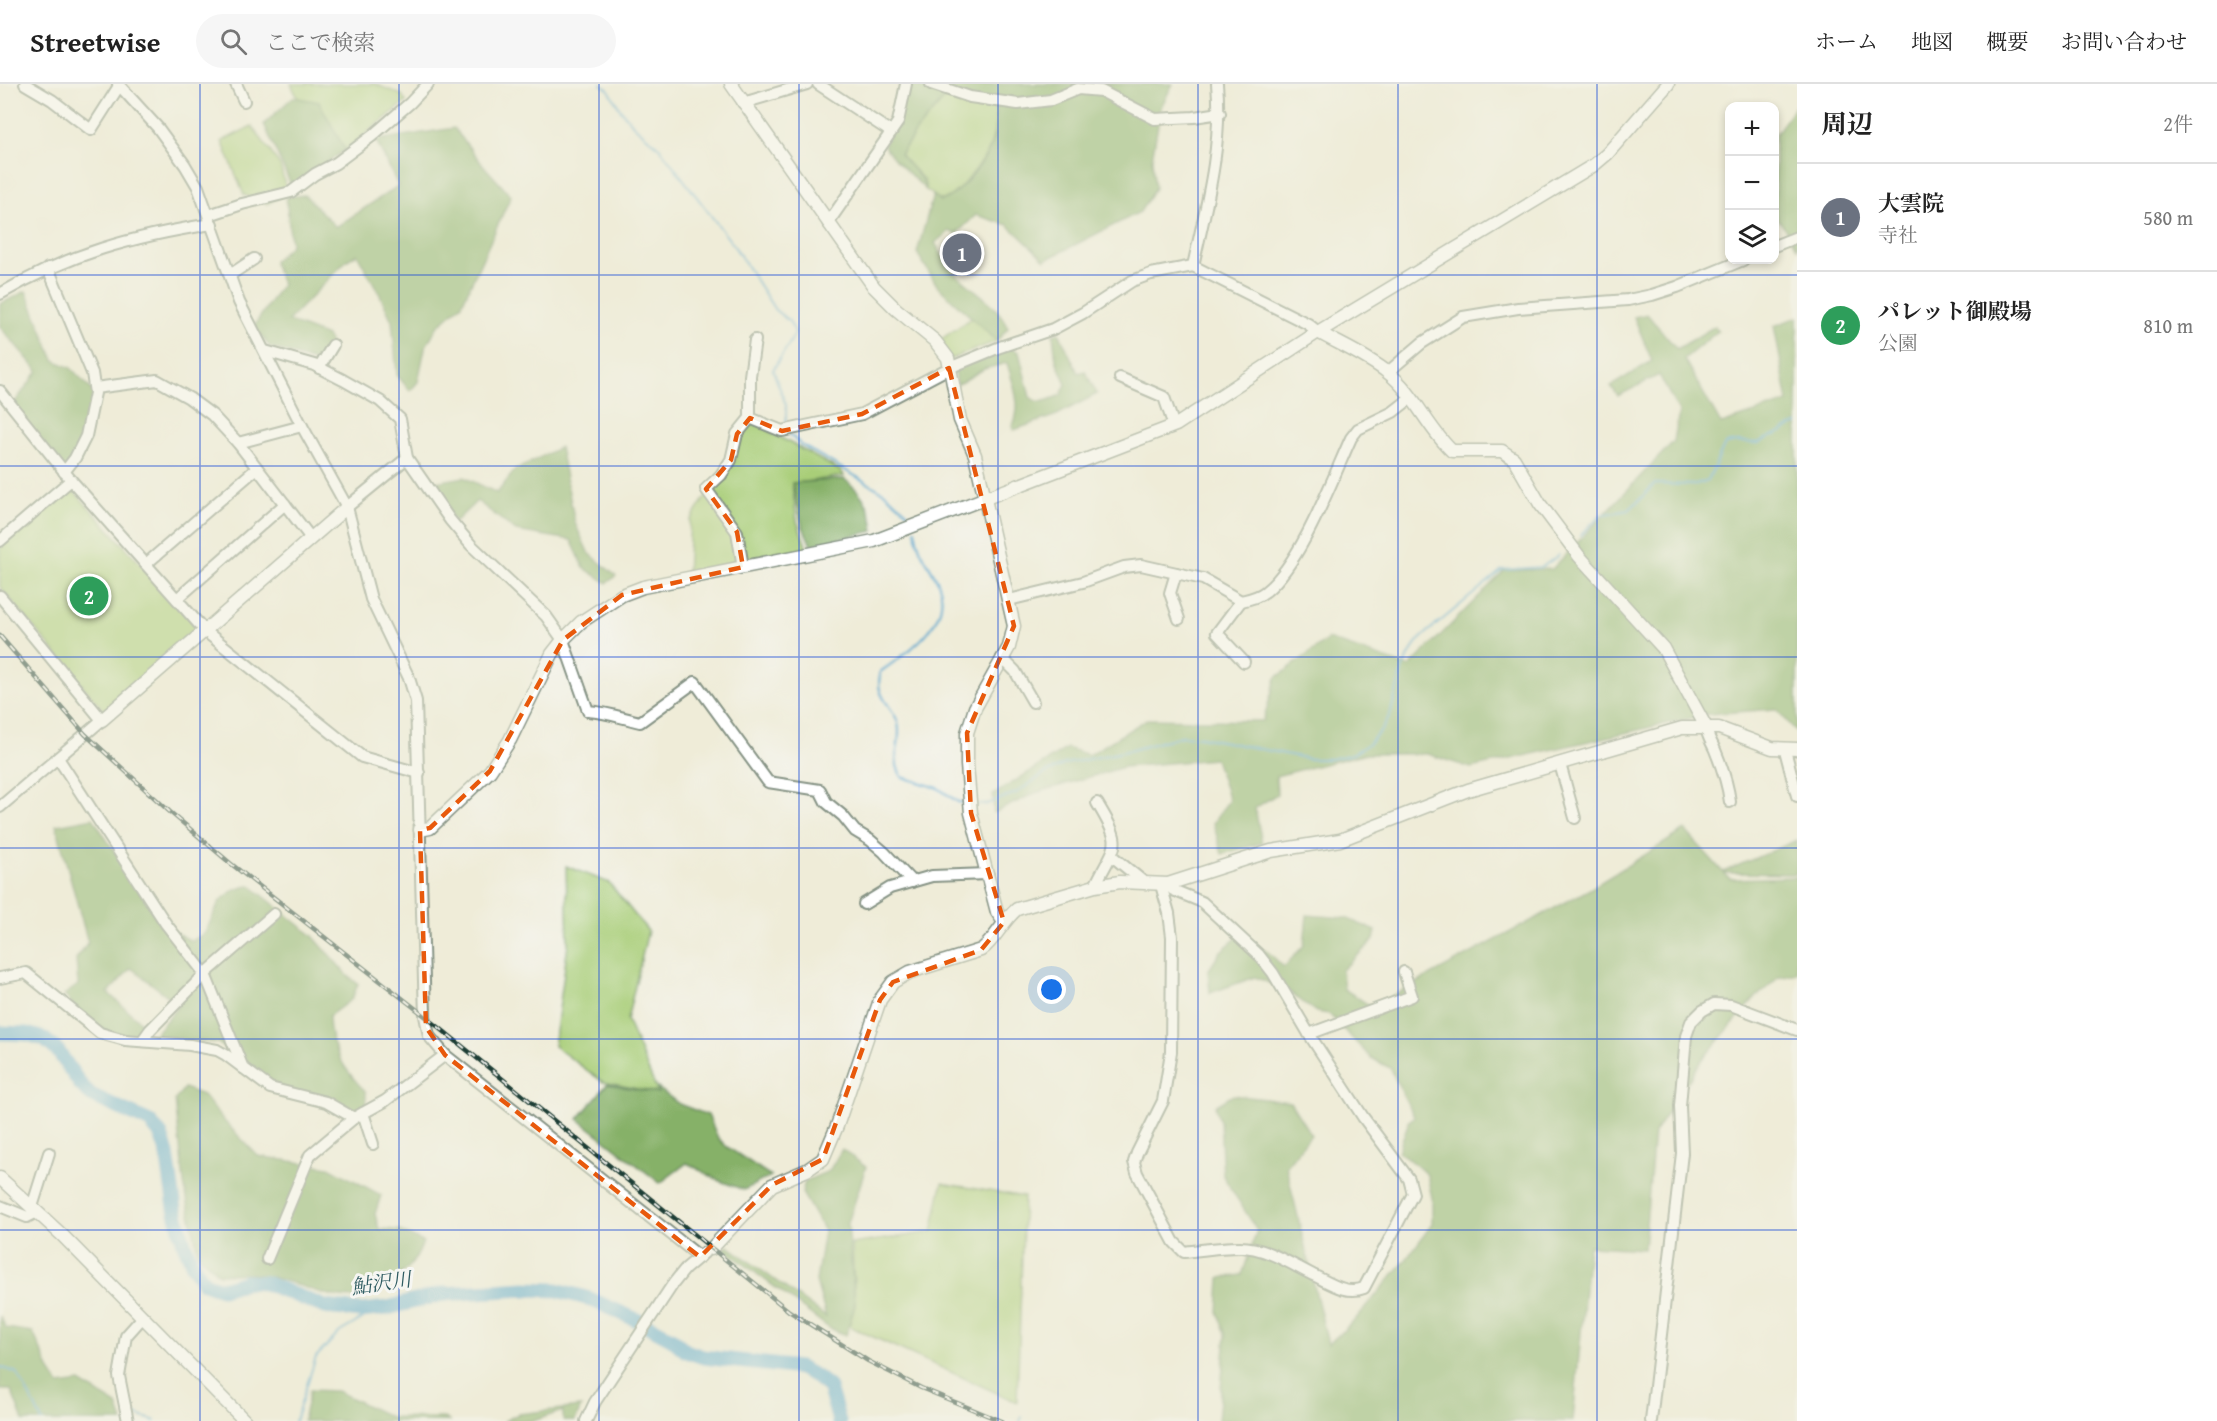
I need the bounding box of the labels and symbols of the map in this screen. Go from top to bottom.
pin: 1 [942,230,982,276]
pin: 2 [70,574,109,618]
your location [1037,975,1066,1004]
water label: 鮎沢川 [349,1264,415,1301]

